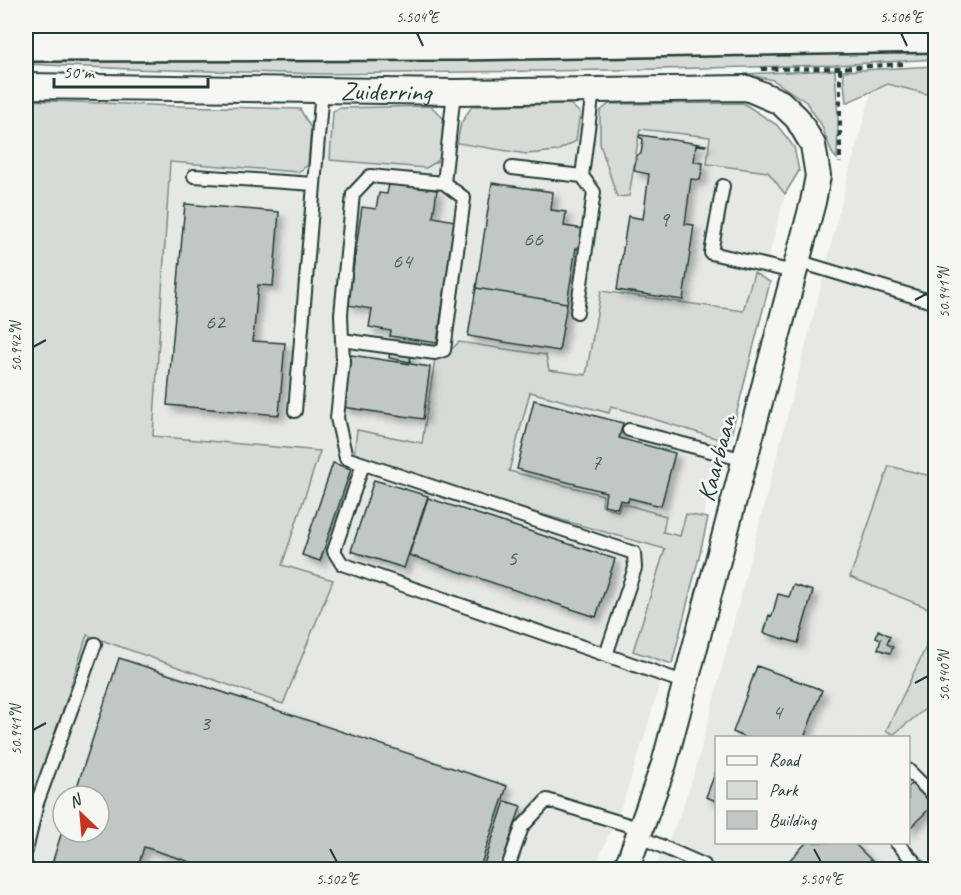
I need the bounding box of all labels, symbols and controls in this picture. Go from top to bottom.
text: 5.504°E [396,8,440,27]
text: 5.506°E [880,8,924,27]
scale bar [54,51,208,89]
text: 50 m [63,61,96,83]
street label: Zuiderring [340,74,433,109]
house number: 9 [659,205,671,233]
house number: 66 [523,225,544,253]
house number: 64 [392,247,414,275]
text: 50.941°N [935,265,954,318]
house number: 62 [205,308,227,336]
text: 50.942°N [7,319,26,372]
street label: Kaarbaan [689,410,744,505]
house number: 7 [591,448,602,476]
house number: 5 [507,544,518,572]
text: 50.940°N [935,648,954,701]
house number: 4 [772,698,784,726]
text: 50.941°N [7,702,26,755]
house number: 3 [200,709,212,737]
legend [715,736,910,844]
text: Road [769,749,802,771]
text: Park [769,779,799,801]
north arrow [51,784,111,844]
text: N [66,789,86,813]
text: Building [769,809,818,831]
text: 5.502°E [316,870,360,889]
text: 5.504°E [800,870,844,889]

